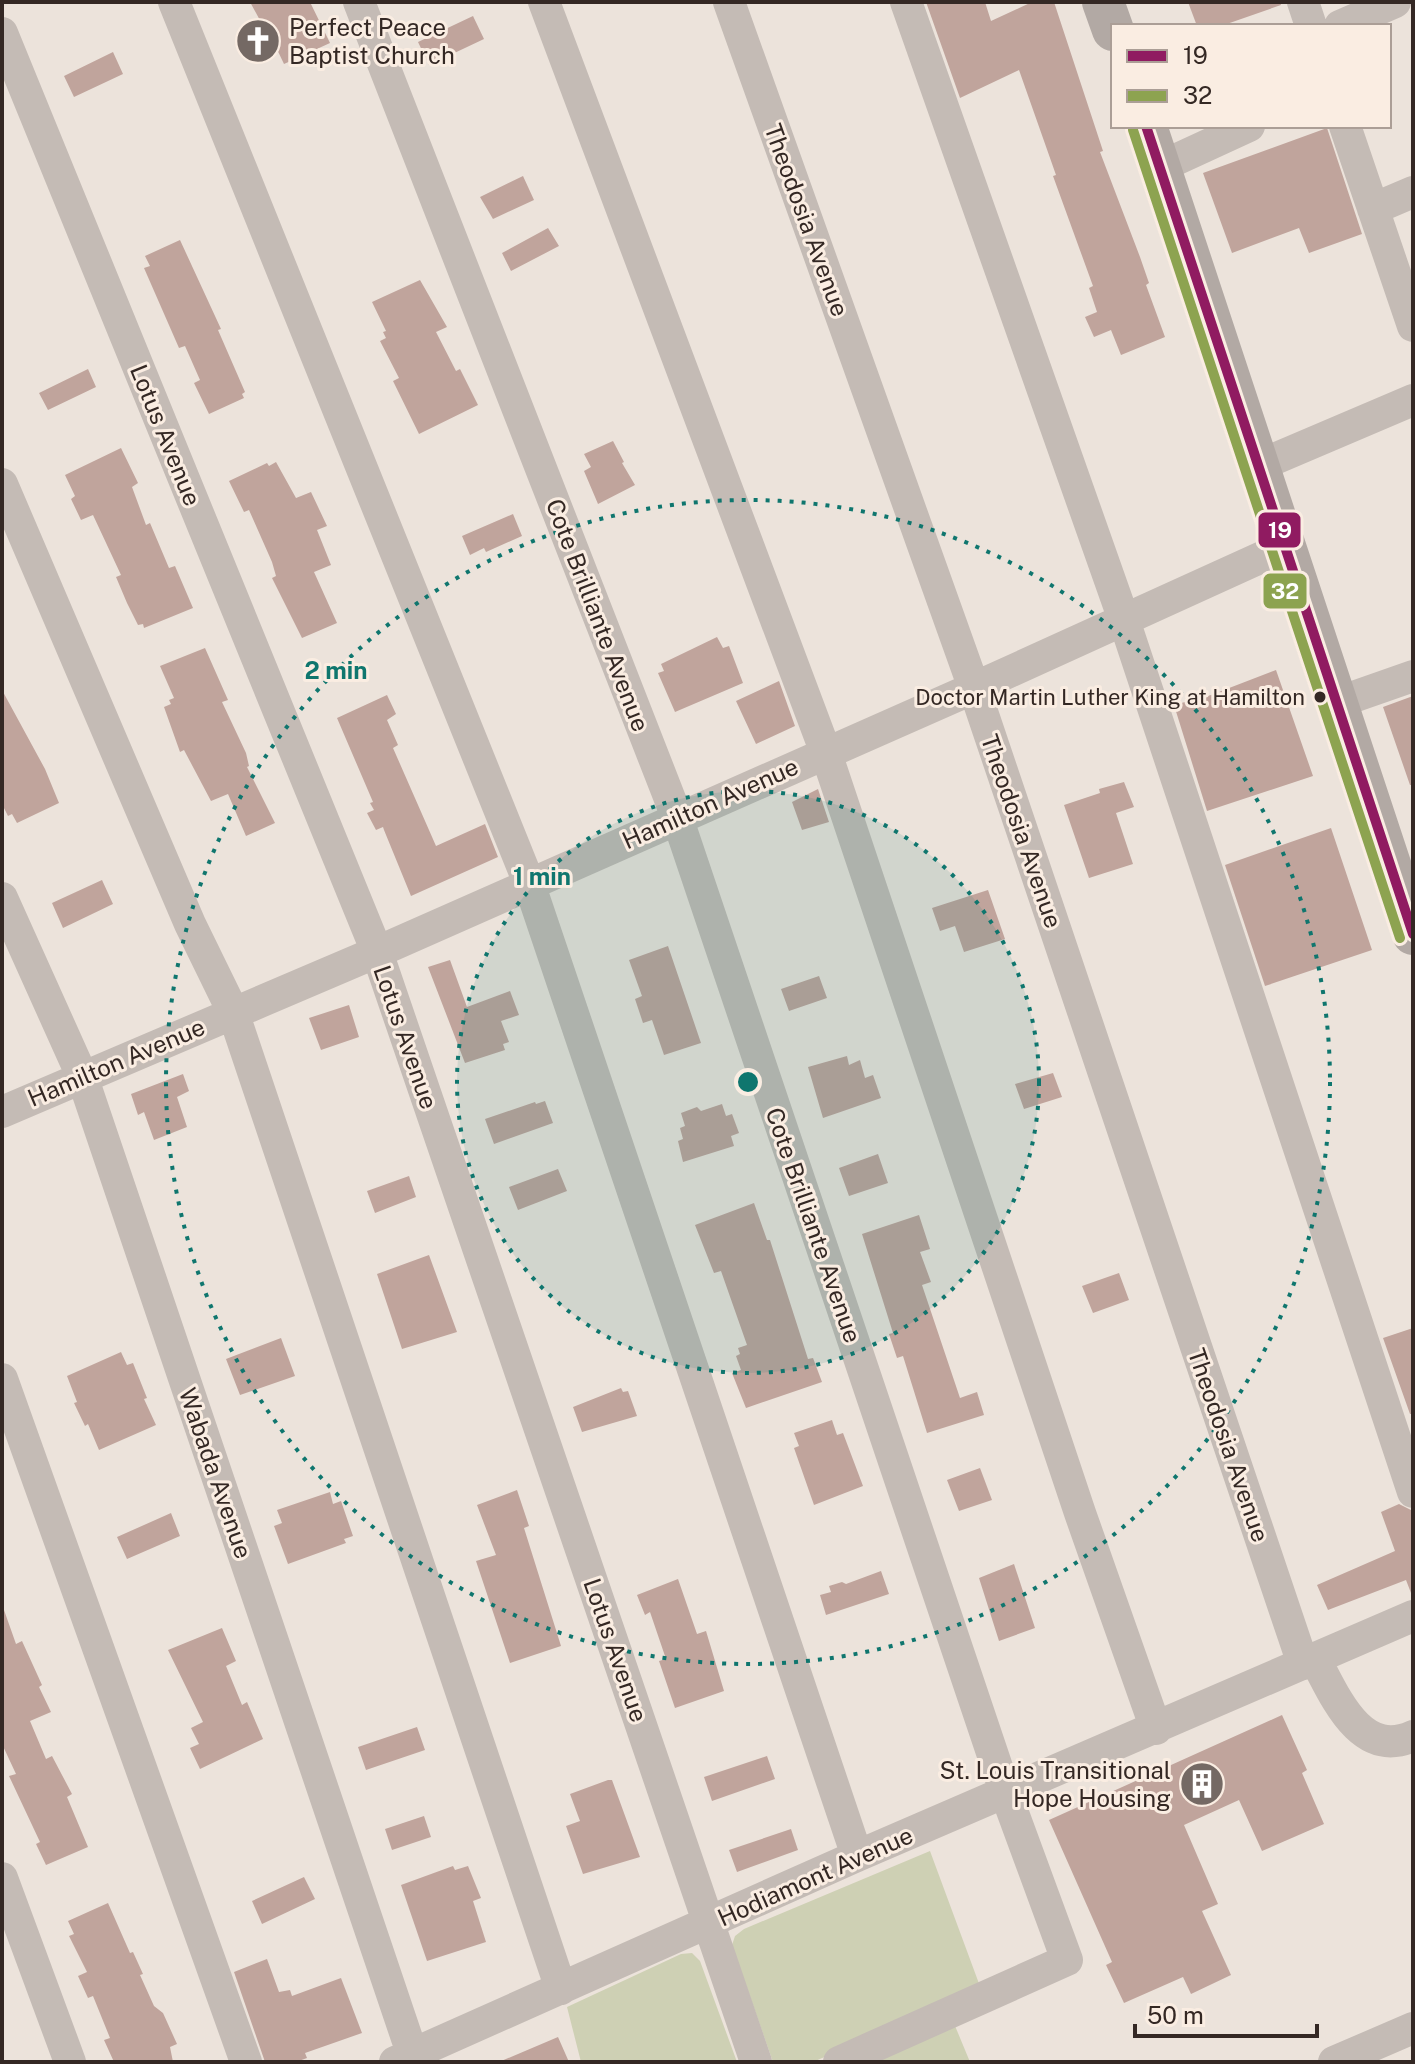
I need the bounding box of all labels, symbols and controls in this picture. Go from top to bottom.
place label: Perfect Peace Baptist Church [289,13,455,69]
church icon: Perfect Peace Baptist Church [234,17,282,65]
legend [1111,24,1391,128]
text: 19 [1183,41,1208,69]
text: 32 [1183,81,1212,109]
street label: Theodosia Avenue [759,120,855,320]
street label: Lotus Avenue [125,360,207,510]
street label: Cote Brilliante Avenue [541,495,655,735]
line badge: 19 [1257,511,1302,549]
text: 19 [1268,517,1292,543]
line badge: 32 [1262,572,1308,610]
text: 32 [1271,578,1299,604]
text: 2 min [305,656,367,684]
place label: Doctor Martin Luther King at Hamilton [915,684,1305,710]
marker: Doctor Martin Luther King at Hamilton [1312,689,1328,705]
street label: Theodosia Avenue [976,731,1068,931]
street label: Hamilton Avenue [618,752,802,854]
text: 1 min [513,862,571,890]
street label: Lotus Avenue [368,962,444,1112]
street label: Hamilton Avenue [23,1012,209,1112]
centre of rings [734,1068,762,1096]
street label: Cote Brilliante Avenue [761,1104,867,1346]
street label: Theodosia Avenue [1183,1345,1275,1545]
street label: Wabada Avenue [174,1384,258,1562]
street label: Lotus Avenue [578,1575,654,1725]
place label: St. Louis Transitional Hope Housing [939,1756,1171,1812]
building icon: St. Louis Transitional Hope Housing [1178,1760,1226,1808]
street label: Hodiamont Avenue [713,1820,917,1932]
scale bar [1135,1988,1317,2038]
text: 50 m [1147,2001,1204,2029]

